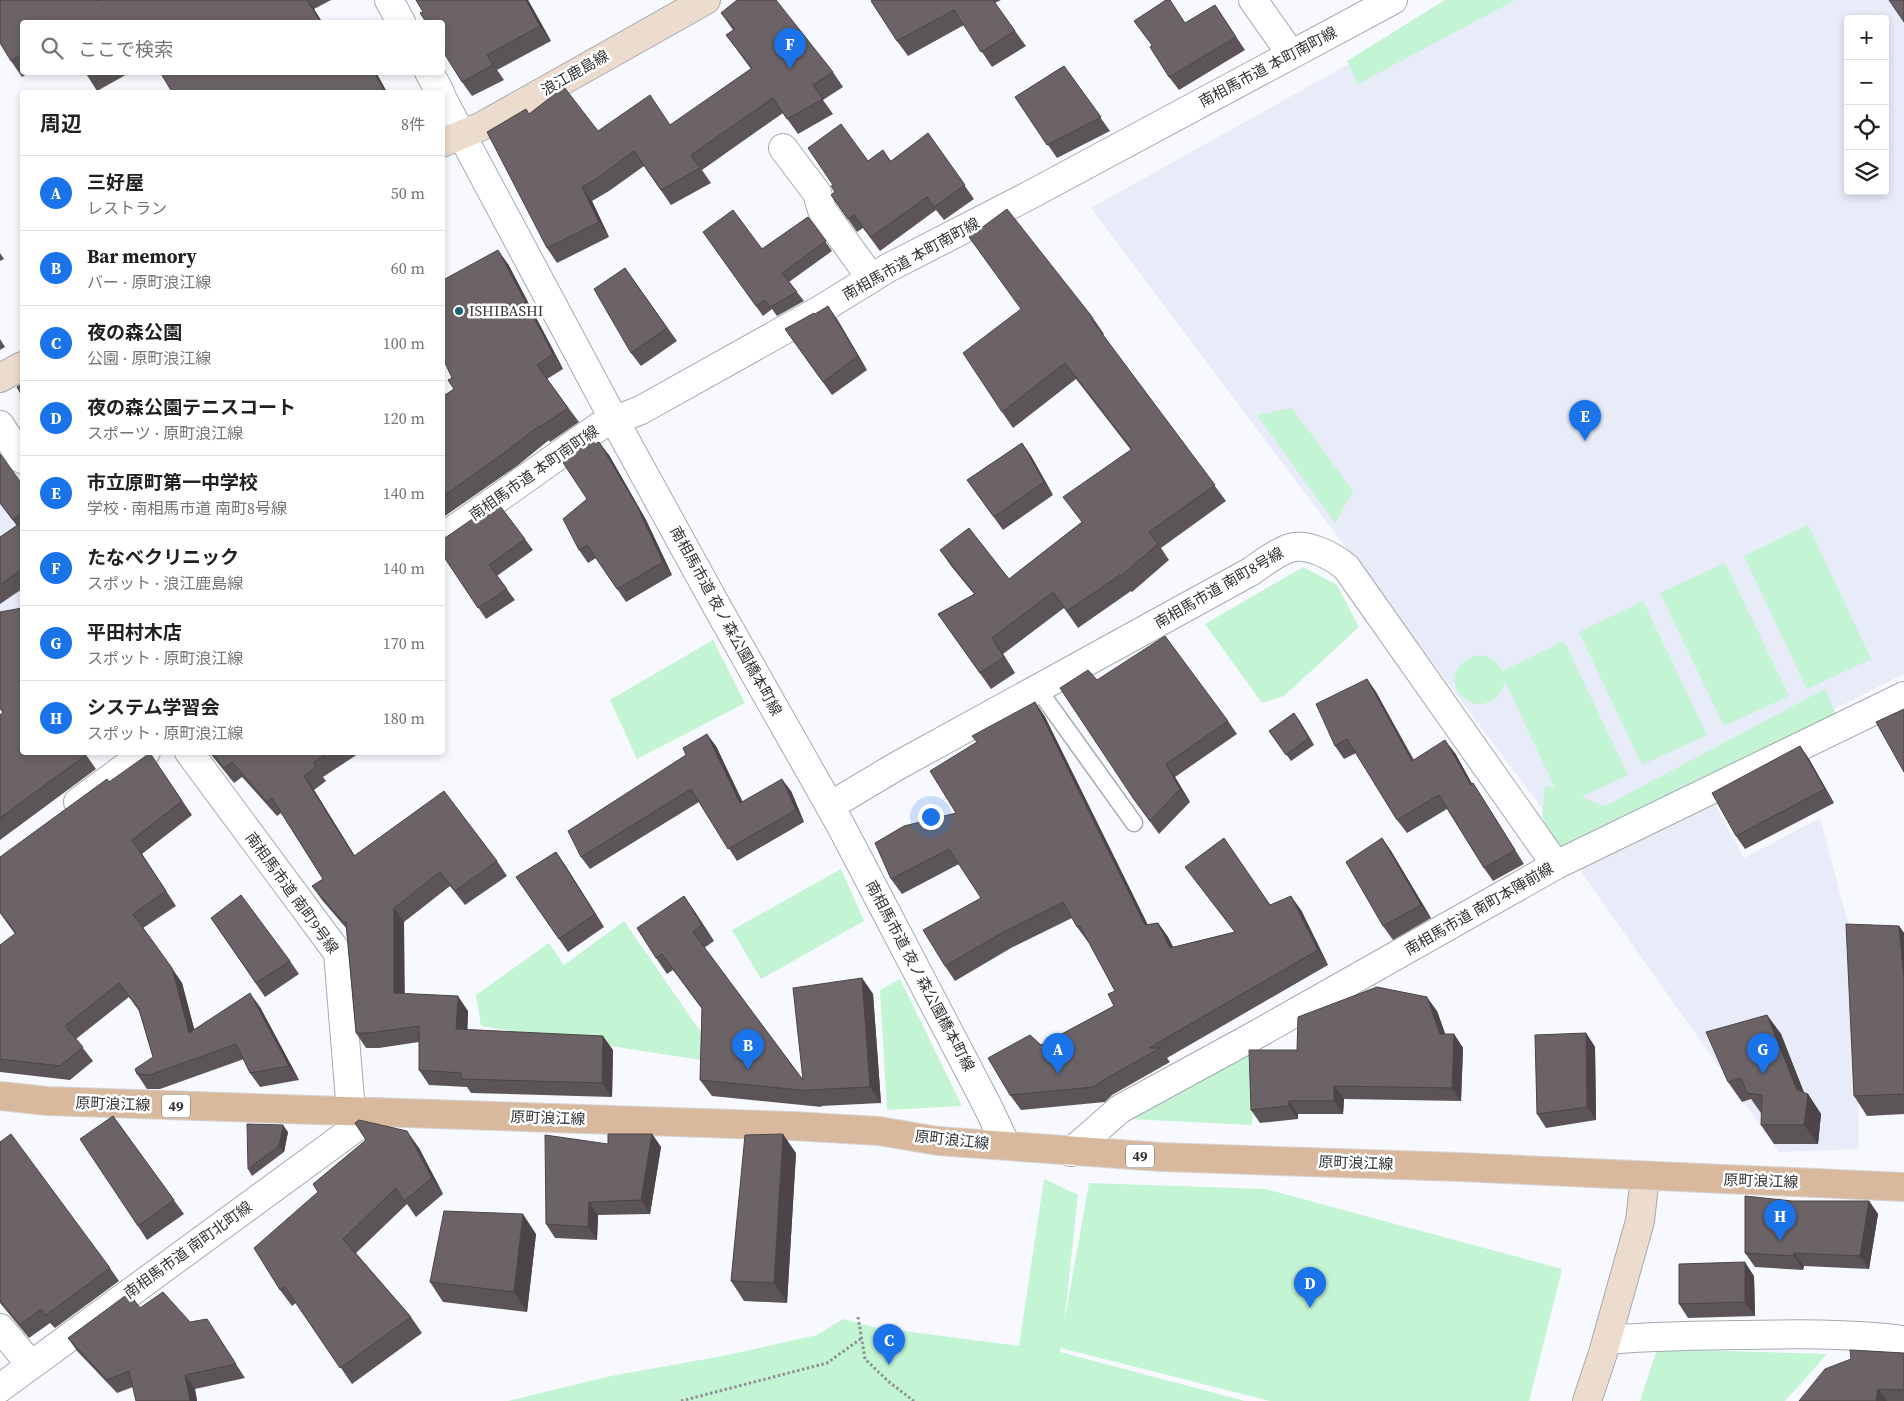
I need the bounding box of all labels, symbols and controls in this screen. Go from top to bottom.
map controls [1844,15,1889,195]
button: + [1844,15,1889,60]
search box [20,20,445,75]
street label: 南相馬市道 本町南町線 [1195,21,1340,112]
pin: F [774,28,806,69]
icon: search [38,34,66,62]
text: ここで検索 [78,36,173,62]
street label: 浪江鹿島線 [537,45,612,100]
button: − [1844,60,1889,105]
button: locate [1844,105,1889,150]
text: 周辺 [40,109,82,138]
text: 8件 [401,113,425,135]
button: layers [1844,150,1889,195]
text: 三好屋 [87,169,144,195]
text: A [51,182,61,204]
text: 50 m [391,182,425,204]
text: レストラン [87,197,167,219]
street label: 南相馬市道 本町南町線 [839,212,983,305]
text: Bar memory [87,243,197,269]
text: B [51,257,61,279]
text: 60 m [391,257,425,279]
text: バー · 原町浪江線 [87,271,211,293]
place label: ISHIBASHI [469,300,543,321]
marker: ISHIBASHI [453,305,465,317]
text: 夜の森公園 [87,319,182,345]
text: C [51,332,61,354]
text: 100 m [383,332,425,354]
text: 公園 · 原町浪江線 [87,347,211,369]
text: 夜の森公園テニスコート [87,394,296,420]
pin: E [1569,400,1601,441]
text: D [50,407,62,429]
text: 120 m [383,407,425,429]
street label: 南相馬市道 本町南町線 [465,420,603,525]
text: スポーツ · 原町浪江線 [87,422,243,444]
text: 市立原町第一中学校 [87,469,258,495]
text: E [51,482,61,504]
text: 140 m [383,482,425,504]
text: 学校 · 南相馬市道 南町8号線 [87,497,287,519]
street label: 南相馬市道 夜ノ森公園橋本町線 [666,522,787,719]
street label: 南相馬市道 南町8号線 [1150,542,1287,633]
text: たなべクリニック [87,544,239,570]
text: F [51,557,61,579]
text: 140 m [383,557,425,579]
text: スポット · 浪江鹿島線 [87,572,243,594]
text: 平田村木店 [87,619,182,645]
text: G [51,632,61,654]
text: 170 m [383,632,425,654]
text: スポット · 原町浪江線 [87,647,243,669]
text: システム学習会 [87,694,219,720]
text: H [50,707,62,729]
text: 180 m [383,707,425,729]
text: スポット · 原町浪江線 [87,722,243,744]
your location [918,804,944,830]
street label: 南相馬市道 南町9号線 [241,827,344,958]
street label: 南相馬市道 南町本陣前線 [1401,857,1557,960]
street label: 南相馬市道 夜ノ森公園橋本町線 [861,877,980,1075]
pin: B [732,1029,764,1070]
pin: A [1042,1033,1074,1074]
pin: G [1747,1033,1779,1074]
street label: 原町浪江線 [75,1092,151,1115]
road number: 49 [162,1094,190,1118]
street label: 原町浪江線 [510,1106,586,1129]
street label: 原町浪江線 [914,1125,990,1154]
road number: 49 [1126,1144,1154,1168]
street label: 原町浪江線 [1318,1151,1394,1174]
street label: 原町浪江線 [1723,1169,1799,1192]
street label: 南相馬市道 南町北町線 [119,1196,256,1303]
pin: H [1764,1200,1796,1241]
pin: D [1294,1267,1326,1308]
pin: C [873,1324,905,1365]

